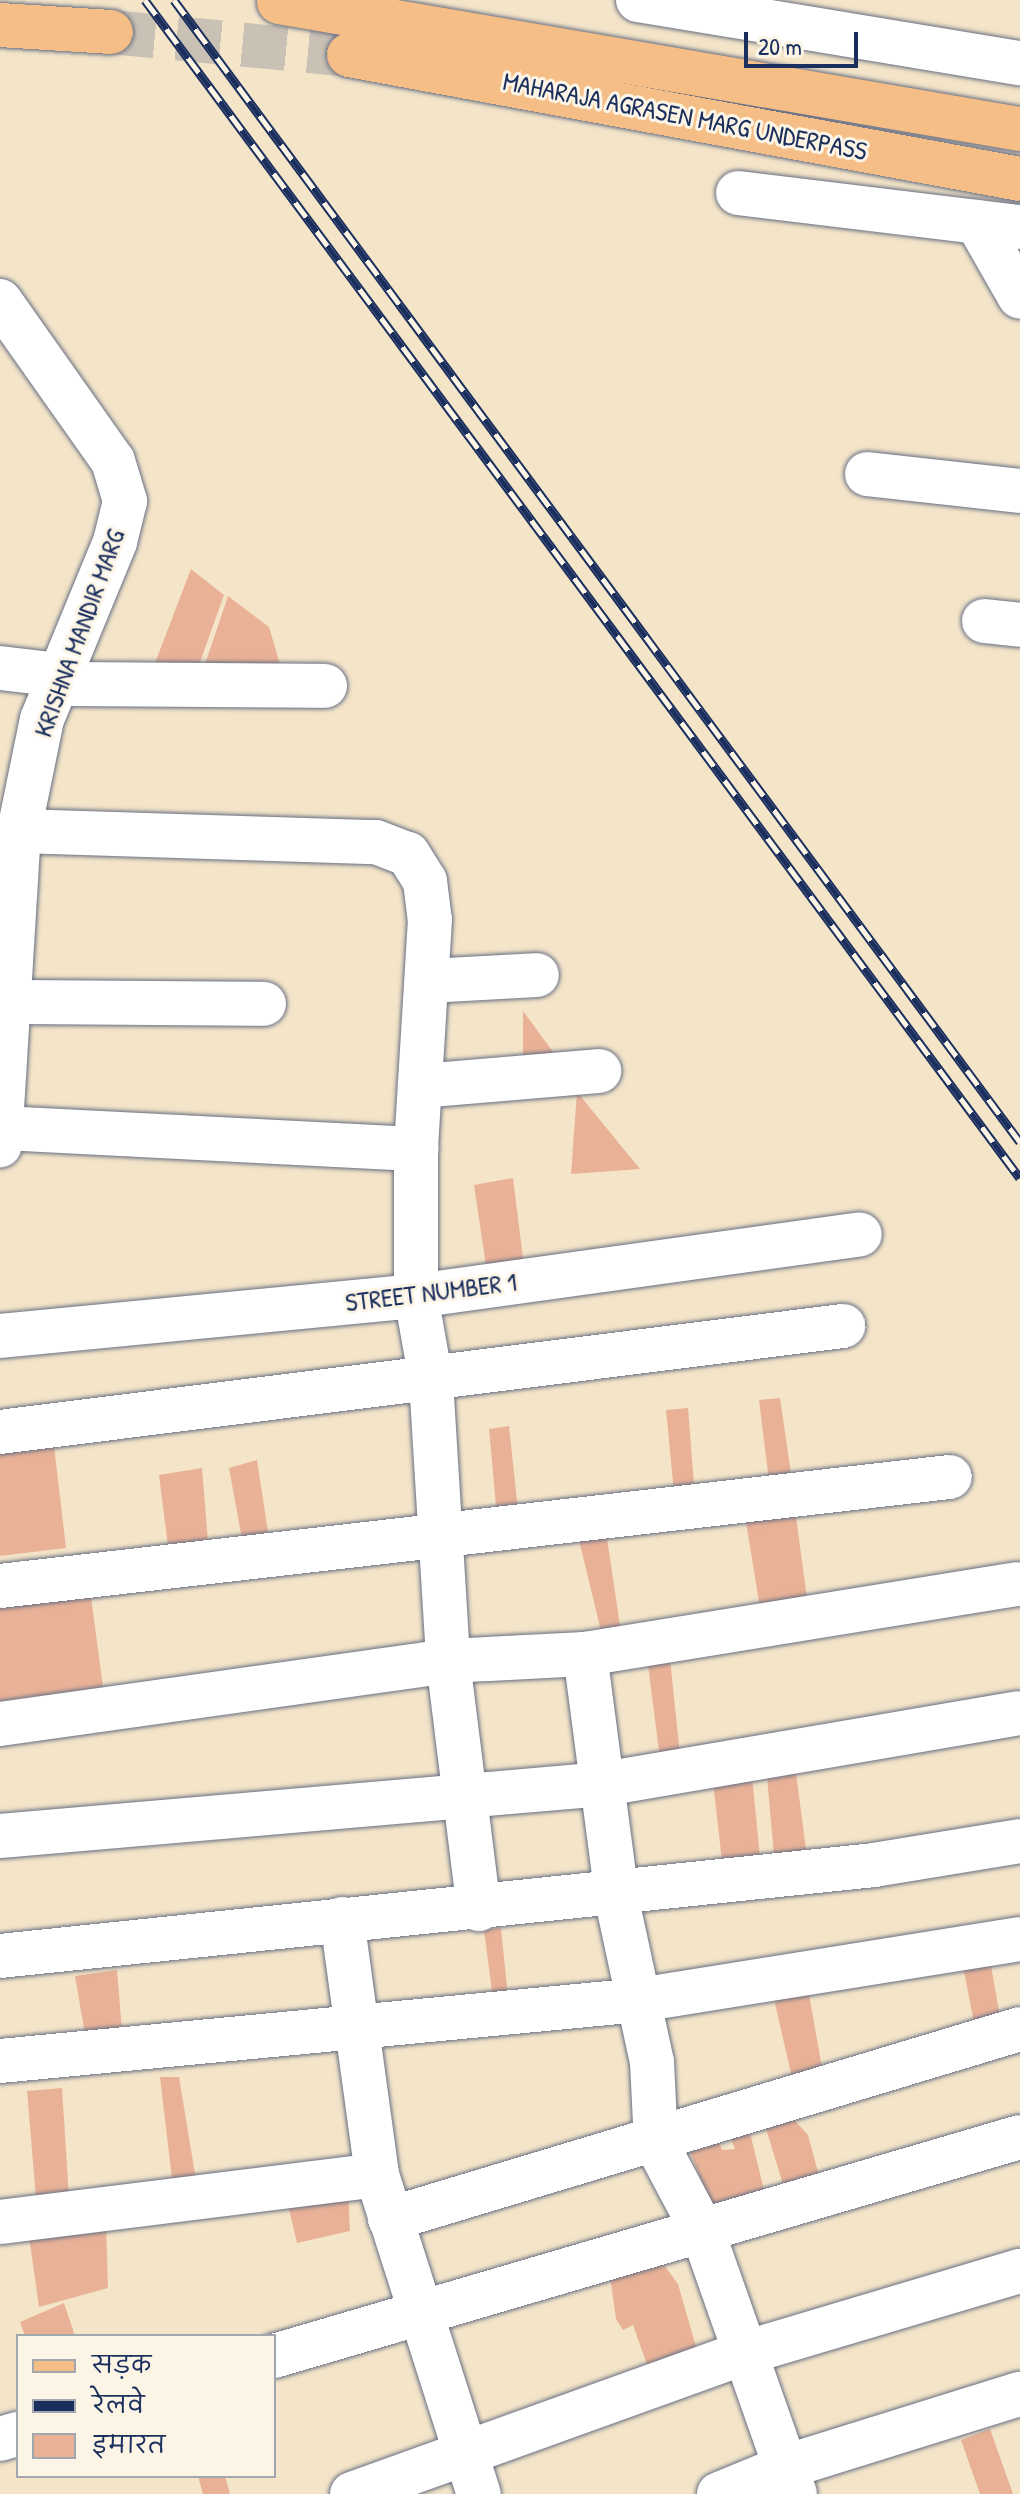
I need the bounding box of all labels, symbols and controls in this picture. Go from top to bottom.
scale bar [748,16,862,66]
text: 20 m [758,30,802,62]
street label: MAHARAJA AGRASEN MARG UNDERPASS [500,65,870,167]
street label: KRISHNA MANDIR MARG [27,525,131,741]
street label: STREET NUMBER 1 [343,1266,519,1318]
legend [16,2334,276,2478]
text: सड़क [92,2348,151,2380]
text: रेलवे [92,2388,145,2420]
text: इमारत [92,2428,165,2460]

